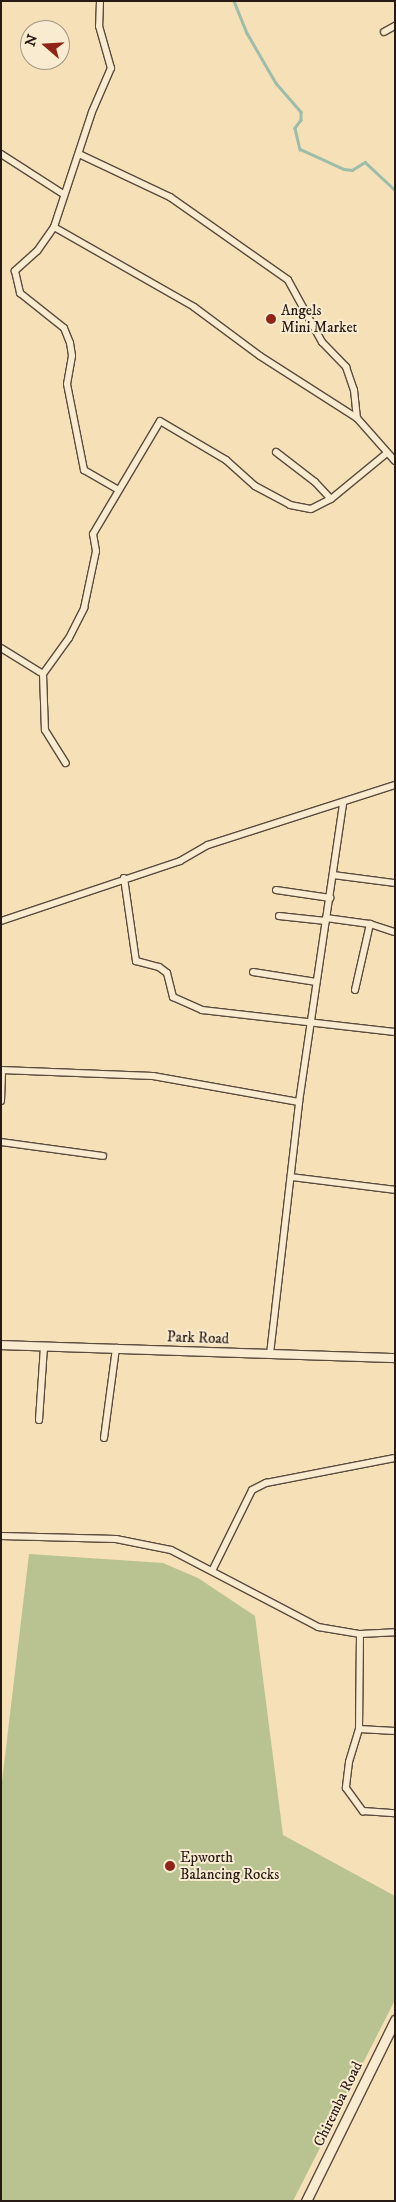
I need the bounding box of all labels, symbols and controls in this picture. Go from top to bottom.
north arrow [20,20,70,70]
text: N [21,32,42,49]
place label: Angels Mini Market [281,301,357,336]
marker: Angels Mini Market [265,313,277,325]
street label: Park Road [167,1328,229,1348]
place label: Epworth Balancing Rocks [180,1848,279,1883]
marker: Epworth Balancing Rocks [164,1860,176,1872]
street label: Chiremba Road [310,2059,366,2149]

